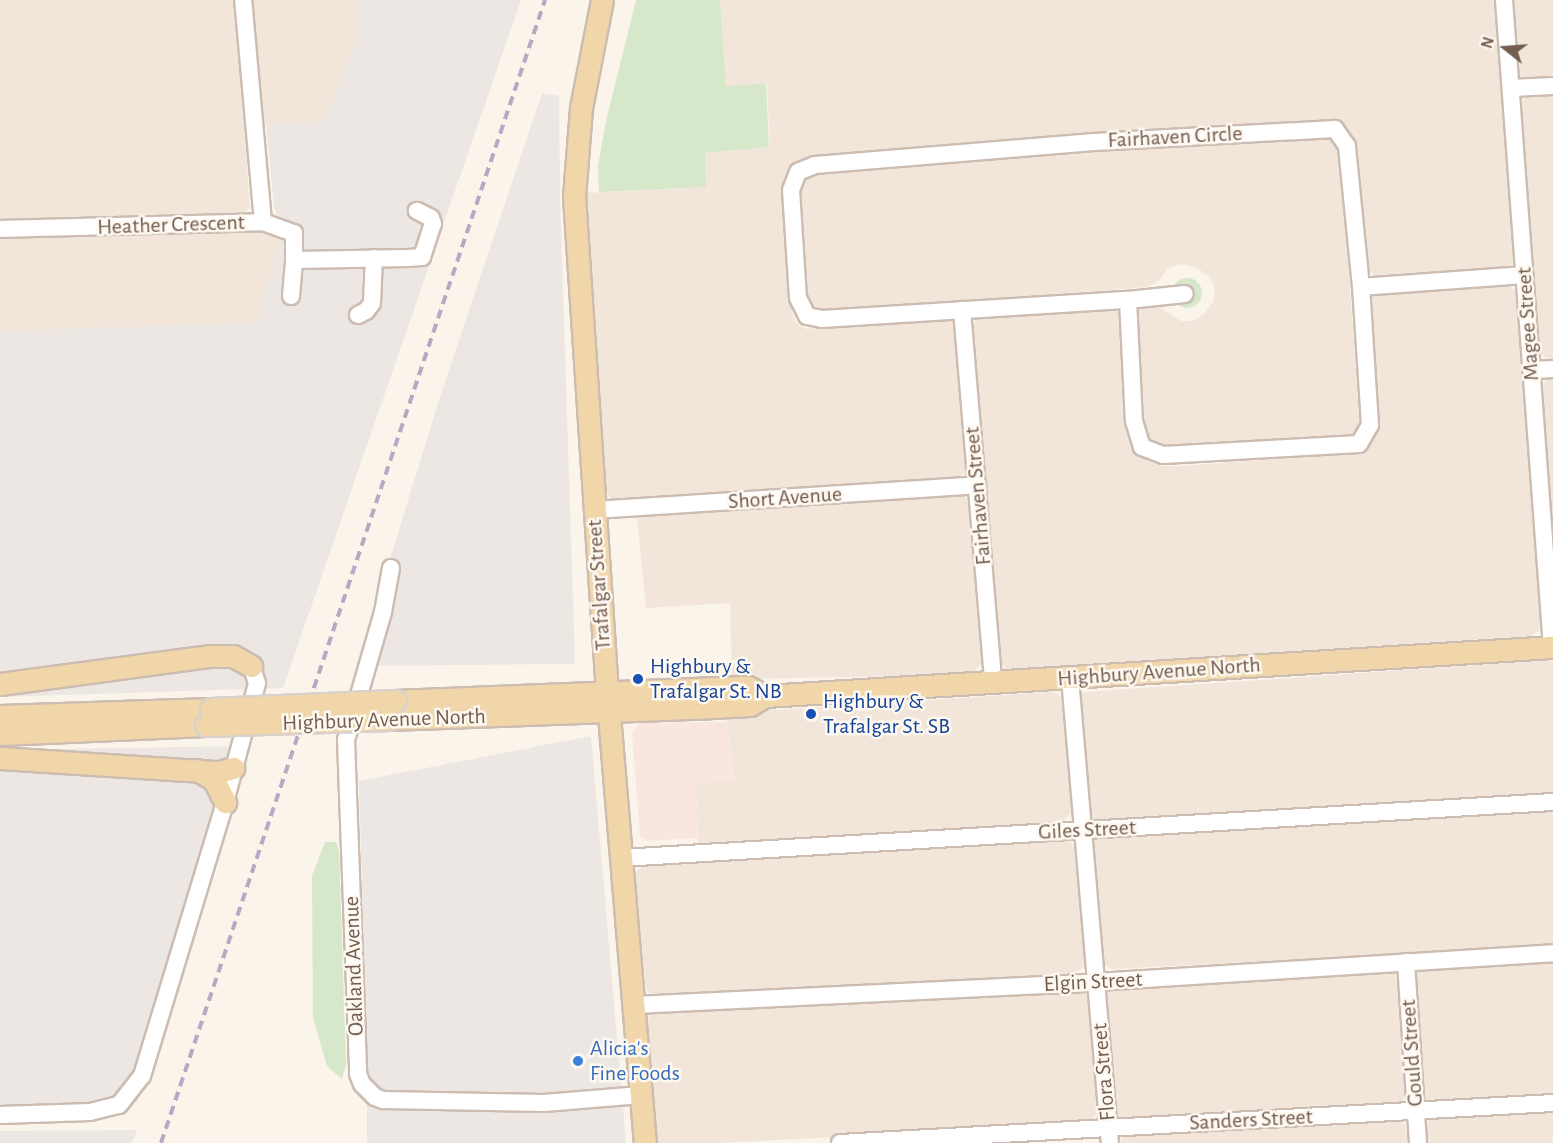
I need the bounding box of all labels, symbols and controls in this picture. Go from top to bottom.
north arrow [1475,18,1535,78]
text: N [1479,35,1497,50]
street label: Fairhaven Circle [1107,120,1243,154]
street label: Heather Crescent [97,209,245,241]
street label: Magee Street [1511,266,1545,382]
street label: Fairhaven Street [959,426,997,566]
street label: Short Avenue [727,481,843,515]
street label: Trafalgar Street [581,519,617,651]
street label: Highbury Avenue North [1056,652,1262,692]
place label: Highbury & Trafalgar St. NB [650,653,782,704]
marker: Highbury & Trafalgar St. NB [631,672,645,686]
place label: Highbury & Trafalgar St. SB [823,688,950,740]
street label: Highbury Avenue North [282,703,486,737]
marker: Highbury & Trafalgar St. SB [804,707,818,721]
street label: Giles Street [1038,814,1136,846]
street label: Oakland Avenue [338,896,370,1036]
street label: Elgin Street [1043,966,1143,998]
street label: Gould Street [1395,999,1429,1107]
street label: Flora Street [1087,1022,1121,1122]
place label: Alicia's Fine Foods [590,1035,680,1086]
marker: Alicia's Fine Foods [571,1054,585,1068]
street label: Sanders Street [1189,1104,1313,1136]

